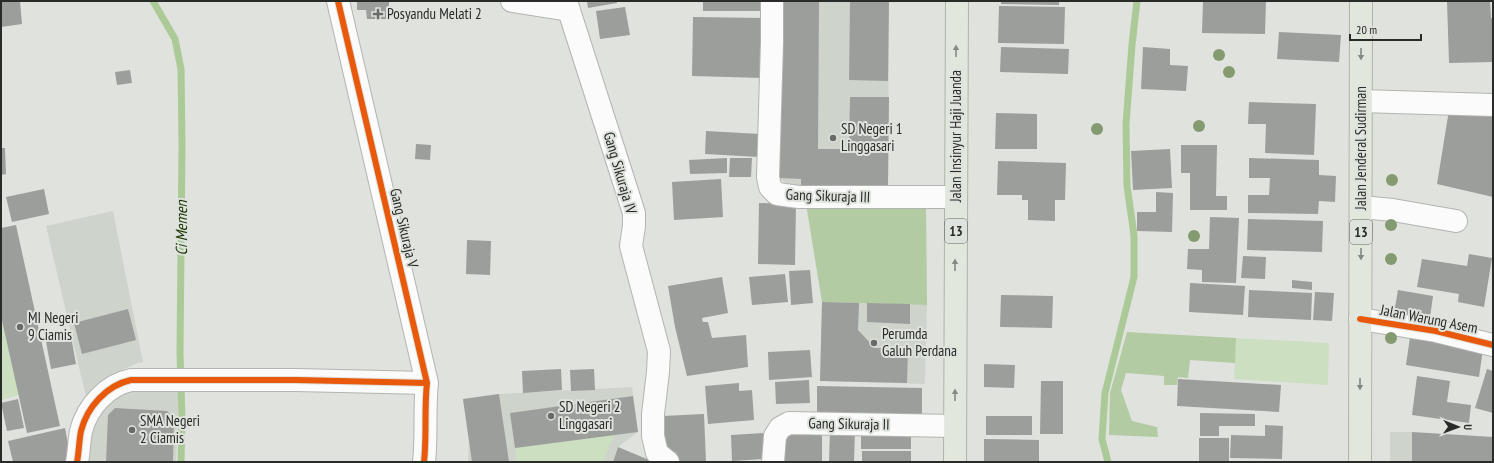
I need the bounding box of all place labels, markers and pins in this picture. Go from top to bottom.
place label: Posyandu Melati 2 [387,4,482,23]
marker: Posyandu Melati 2 [372,8,384,20]
place label: SD Negeri 1 Linggasari [841,119,903,155]
marker: SD Negeri 1 Linggasari [828,133,838,143]
place label: MI Negeri 9 Ciamis [28,308,78,344]
marker: MI Negeri 9 Ciamis [15,322,25,332]
place label: Perumda Galuh Perdana [882,324,957,360]
marker: Perumda Galuh Perdana [869,338,879,348]
place label: SD Negeri 2 Linggasari [559,397,621,433]
place label: SMA Negeri 2 Ciamis [140,411,200,447]
marker: SD Negeri 2 Linggasari [546,411,556,421]
marker: SMA Negeri 2 Ciamis [127,425,137,435]

